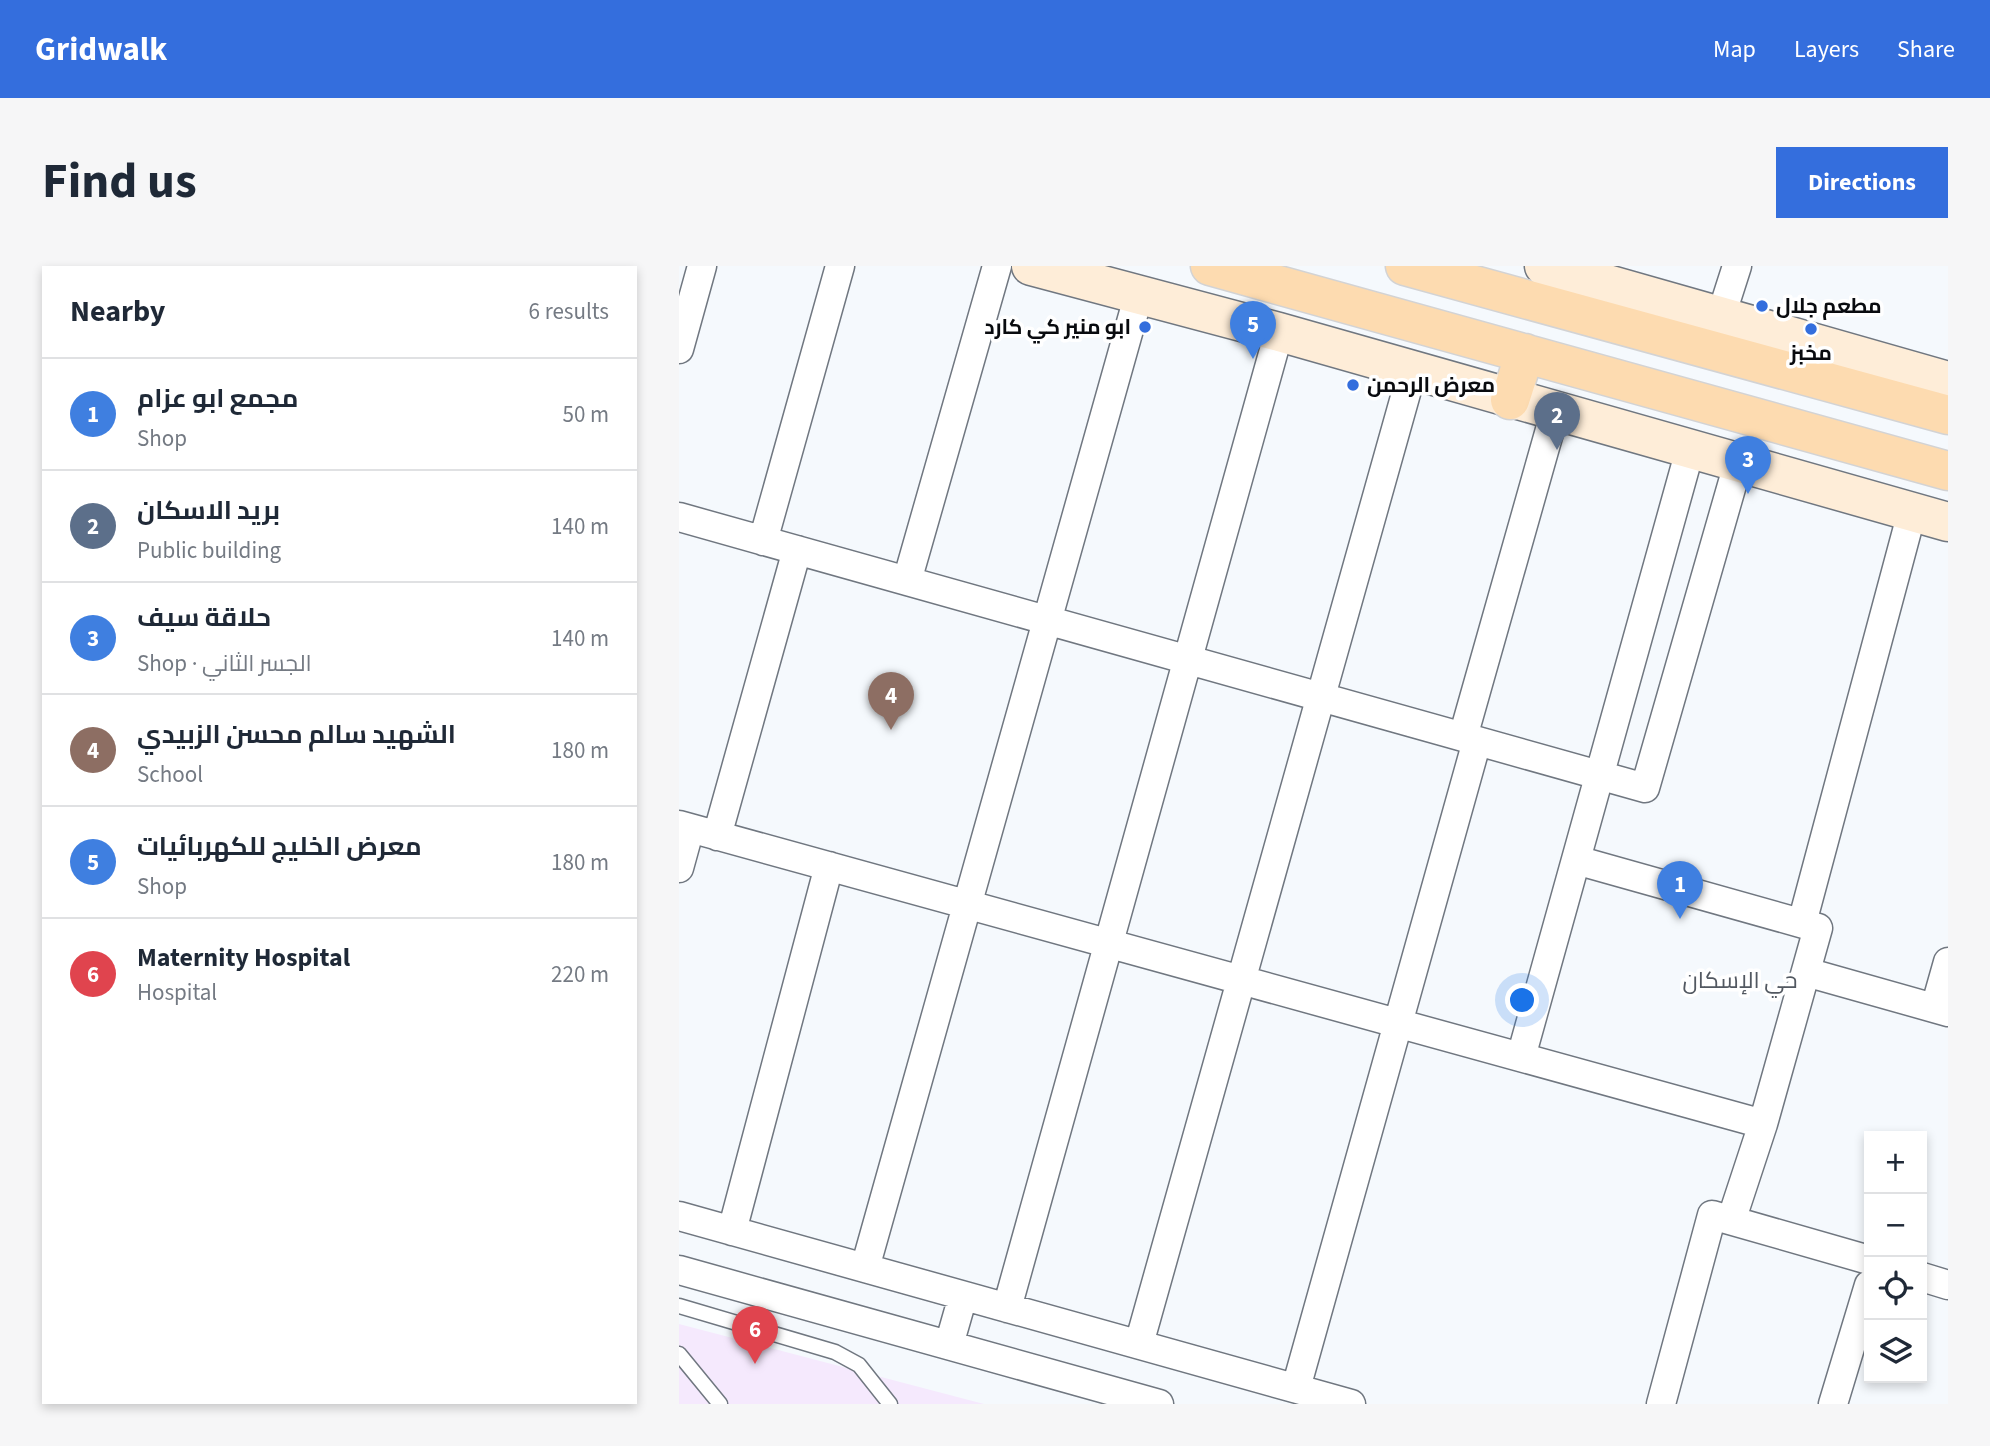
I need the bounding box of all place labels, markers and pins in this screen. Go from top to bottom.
place label: مطعم جلال [1776,291,1882,321]
marker: مطعم جلال [1754,298,1770,314]
pin: 5 [1230,301,1276,359]
place label: ابو منير كي كارد [984,312,1131,344]
marker: ابو منير كي كارد [1137,319,1153,335]
marker: مخبز [1803,321,1819,337]
place label: مخبز [1789,338,1832,368]
place label: معرض الرحمن [1367,370,1495,400]
marker: معرض الرحمن [1345,377,1361,393]
pin: 2 [1534,392,1580,450]
pin: 3 [1725,436,1771,494]
pin: 4 [868,672,914,730]
pin: 1 [1657,861,1703,919]
pin: 6 [732,1306,778,1364]

